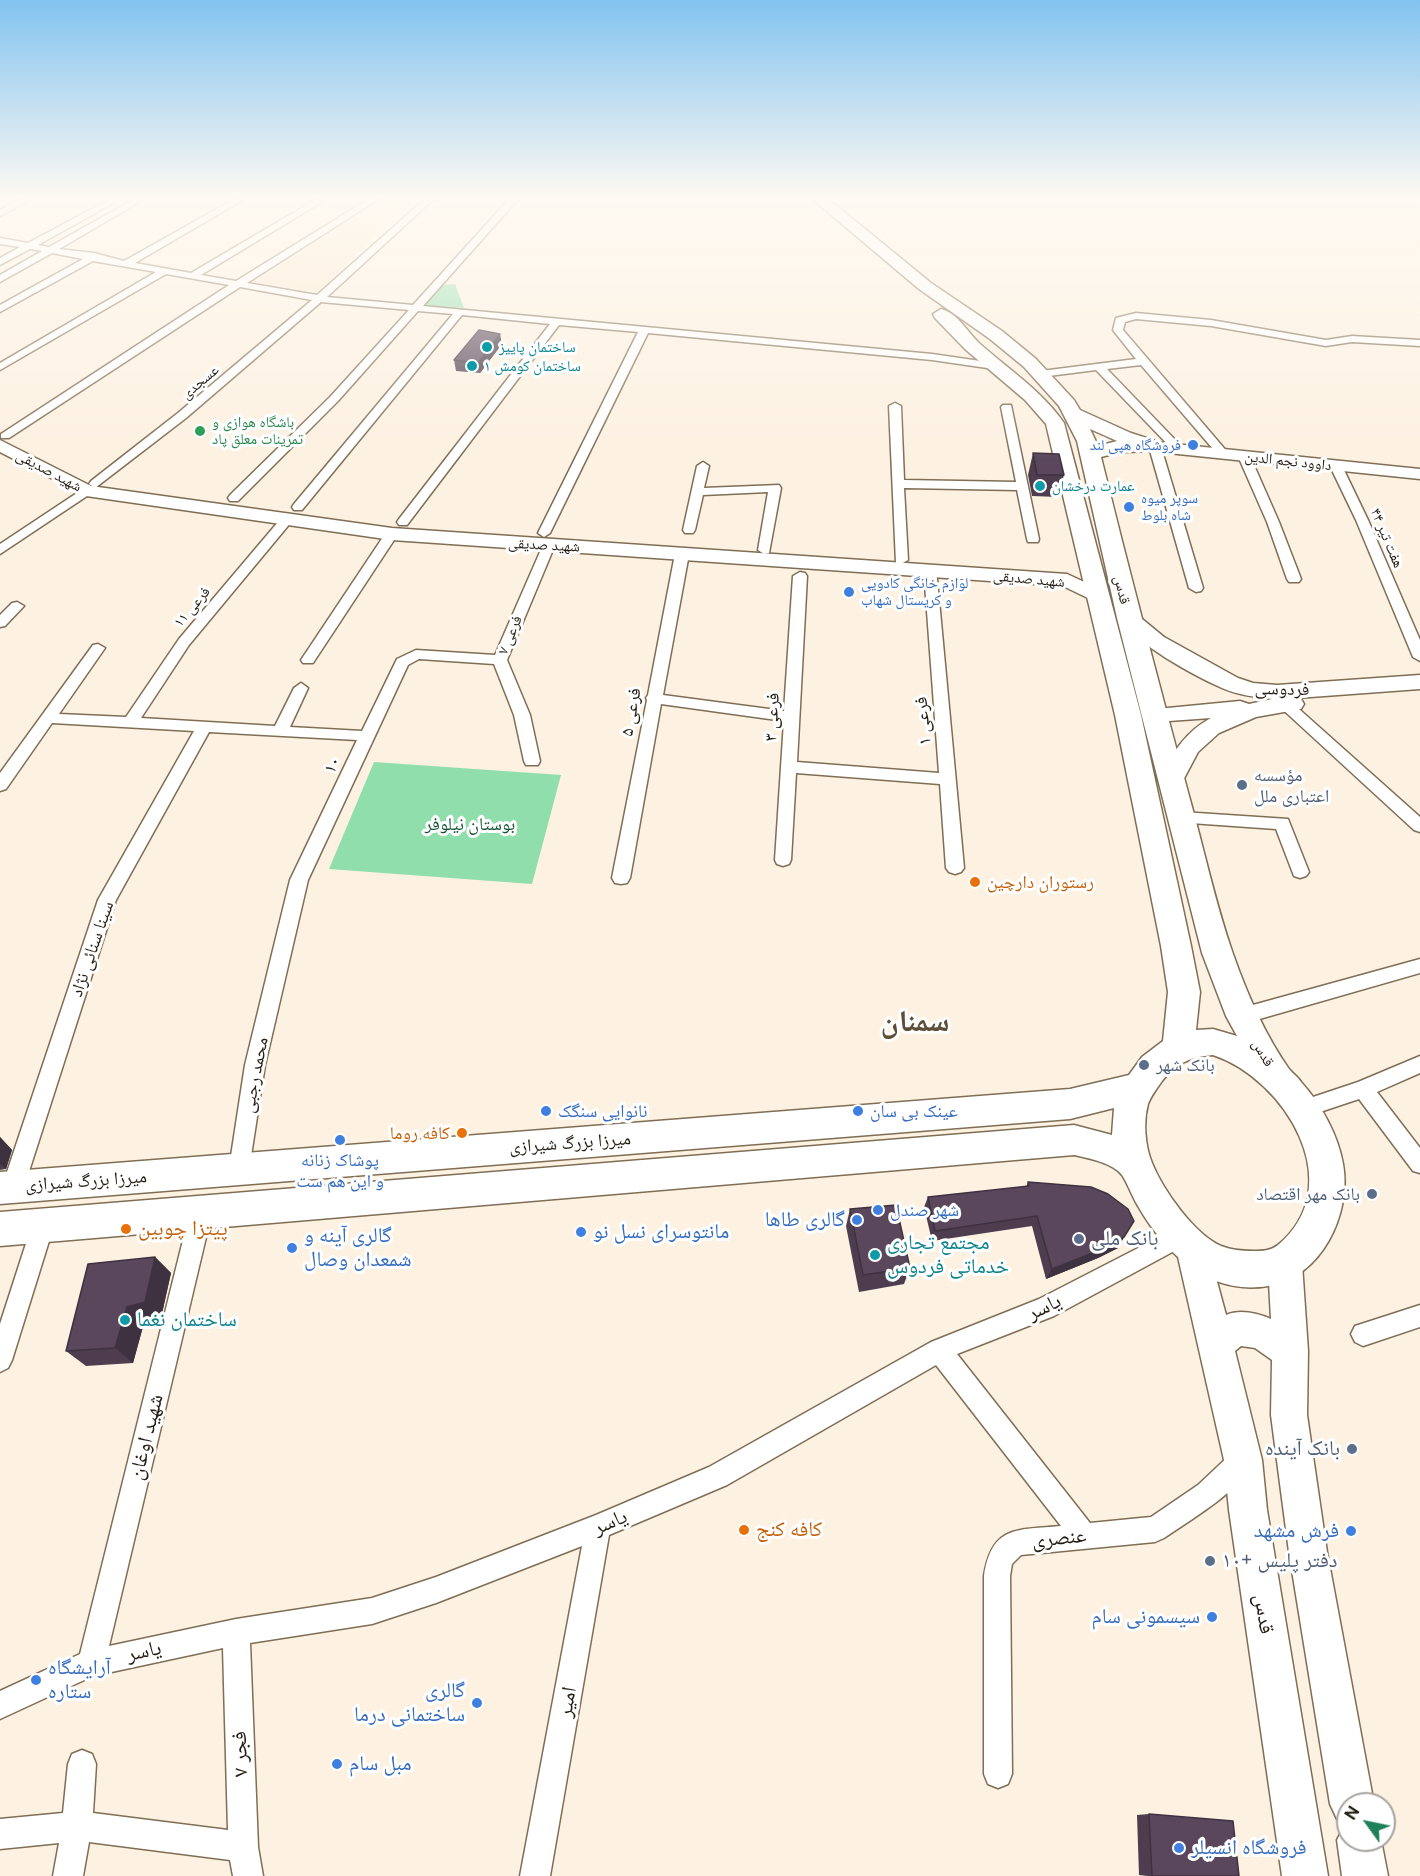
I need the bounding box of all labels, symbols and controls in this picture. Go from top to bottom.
place label: ساختمان پاییز [499,338,576,356]
marker: ساختمان پاییز [480,340,494,354]
place label: ساختمان کومش ۱ [484,357,581,375]
marker: ساختمان کومش ۱ [465,359,479,373]
street label: عسجدی [177,361,223,403]
place label: باشگاه هوازی و تمرینات معلق پاد [212,413,303,448]
marker: باشگاه هوازی و تمرینات معلق پاد [193,424,207,438]
place label: فروشگاه هپی لند [1090,436,1181,454]
marker: فروشگاه هپی لند [1186,438,1200,452]
street label: شهید صدیقی [13,446,85,496]
street label: داوود نجم الدین [1244,447,1332,475]
place label: عمارت درخشان [1052,477,1135,495]
marker: عمارت درخشان [1033,479,1047,493]
place label: سوپر میوه شاه بلوط [1141,489,1198,524]
marker: سوپر میوه شاه بلوط [1122,500,1136,514]
street label: هفت تیر ۴۴ [1366,505,1408,571]
street label: شهید صدیقی [508,534,580,556]
street label: شهید صدیقی [992,567,1066,591]
place label: لوازم خانگی کادویی و کریستال شهاب [861,574,969,609]
street label: قدس [1110,574,1134,606]
street label: فرعی ۱۱ [170,583,214,631]
marker: لوازم خانگی کادویی و کریستال شهاب [842,585,856,599]
street label: فرعی ۷ [494,613,526,657]
street label: فردوسی [1254,678,1310,700]
street label: فرعی ۵ [616,686,646,738]
street label: فرعی ۳ [760,692,784,742]
street label: فرعی ۱ [910,696,936,746]
street label: ۱۰ [319,753,345,777]
place label: مؤسسه اعتباری ملل [1254,764,1329,806]
marker: مؤسسه اعتباری ملل [1235,778,1249,792]
park label: بوستان نیلوفر [425,813,515,835]
place label: رستوران دارچین [987,871,1094,893]
marker: رستوران دارچین [968,875,982,889]
street label: سینا سنائی نژاد [66,898,118,1000]
district label: سمنان [881,1004,949,1040]
street label: محمد رجبی [237,1035,273,1115]
street label: قدس [1248,1036,1278,1070]
place label: بانک شهر [1156,1054,1215,1076]
marker: بانک شهر [1137,1058,1151,1072]
place label: نانوایی سنگک [558,1100,647,1122]
place label: عینک بی سان [870,1100,958,1122]
marker: نانوایی سنگک [539,1104,553,1118]
marker: عینک بی سان [851,1104,865,1118]
place label: کافه روما [390,1122,450,1144]
marker: کافه روما [455,1126,469,1140]
street label: میرزا بزرگ شیرازی [508,1128,632,1158]
marker: پوشاک زنانه و این هم ست [333,1133,347,1147]
place label: پوشاک زنانه و این هم ست [296,1149,384,1192]
street label: میرزا بزرگ شیرازی [24,1166,148,1196]
place label: بانک مهر اقتصاد [1256,1183,1360,1205]
marker: بانک مهر اقتصاد [1365,1187,1379,1201]
place label: شهر صندل [890,1199,959,1221]
marker: شهر صندل [871,1203,885,1217]
place label: گالری طاها [765,1207,845,1233]
marker: گالری طاها [850,1213,864,1227]
place label: پیتزا چوبین [138,1216,228,1242]
place label: مانتوسرای نسل نو [593,1219,729,1245]
marker: پیتزا چوبین [119,1222,133,1236]
place label: گالری آینه و شمعدان وصال [304,1223,412,1273]
marker: مانتوسرای نسل نو [574,1225,588,1239]
place label: بانک ملی [1091,1226,1158,1252]
place label: مجتمع تجاری خدماتی فردوس [887,1230,1009,1280]
marker: بانک ملی [1072,1232,1086,1246]
marker: گالری آینه و شمعدان وصال [285,1241,299,1255]
marker: مجتمع تجاری خدماتی فردوس [868,1248,882,1262]
street label: یاسر [1023,1288,1065,1326]
place label: ساختمان نغما [137,1307,237,1333]
marker: ساختمان نغما [118,1313,132,1327]
street label: شهید اوغان [123,1392,169,1482]
place label: بانک آینده [1265,1436,1340,1462]
marker: بانک آینده [1345,1442,1359,1456]
street label: یاسر [589,1504,631,1540]
place label: کافه کنج [756,1517,822,1543]
place label: فرش مشهد [1254,1518,1339,1544]
marker: کافه کنج [737,1523,751,1537]
street label: عنصری [1031,1523,1087,1553]
marker: فرش مشهد [1344,1524,1358,1538]
place label: دفتر پلیس +۱۰ [1222,1548,1338,1574]
marker: دفتر پلیس +۱۰ [1203,1554,1217,1568]
street label: قدس [1248,1592,1280,1636]
place label: سیسمونی سام [1091,1604,1200,1630]
marker: سیسمونی سام [1205,1610,1219,1624]
street label: یاسر [124,1635,164,1667]
place label: آرایشگاه ستاره [48,1655,111,1705]
marker: آرایشگاه ستاره [29,1673,43,1687]
place label: گالری ساختمانی درما [354,1678,465,1728]
street label: امیر [552,1685,582,1719]
marker: گالری ساختمانی درما [470,1696,484,1710]
street label: فجر ۷ [227,1731,253,1777]
place label: مبل سام [349,1751,412,1777]
marker: مبل سام [330,1757,344,1771]
north arrow [1336,1792,1396,1852]
text: N [1341,1803,1364,1823]
place label: فروشگاه انسیلر [1191,1835,1306,1861]
marker: فروشگاه انسیلر [1172,1841,1186,1855]

